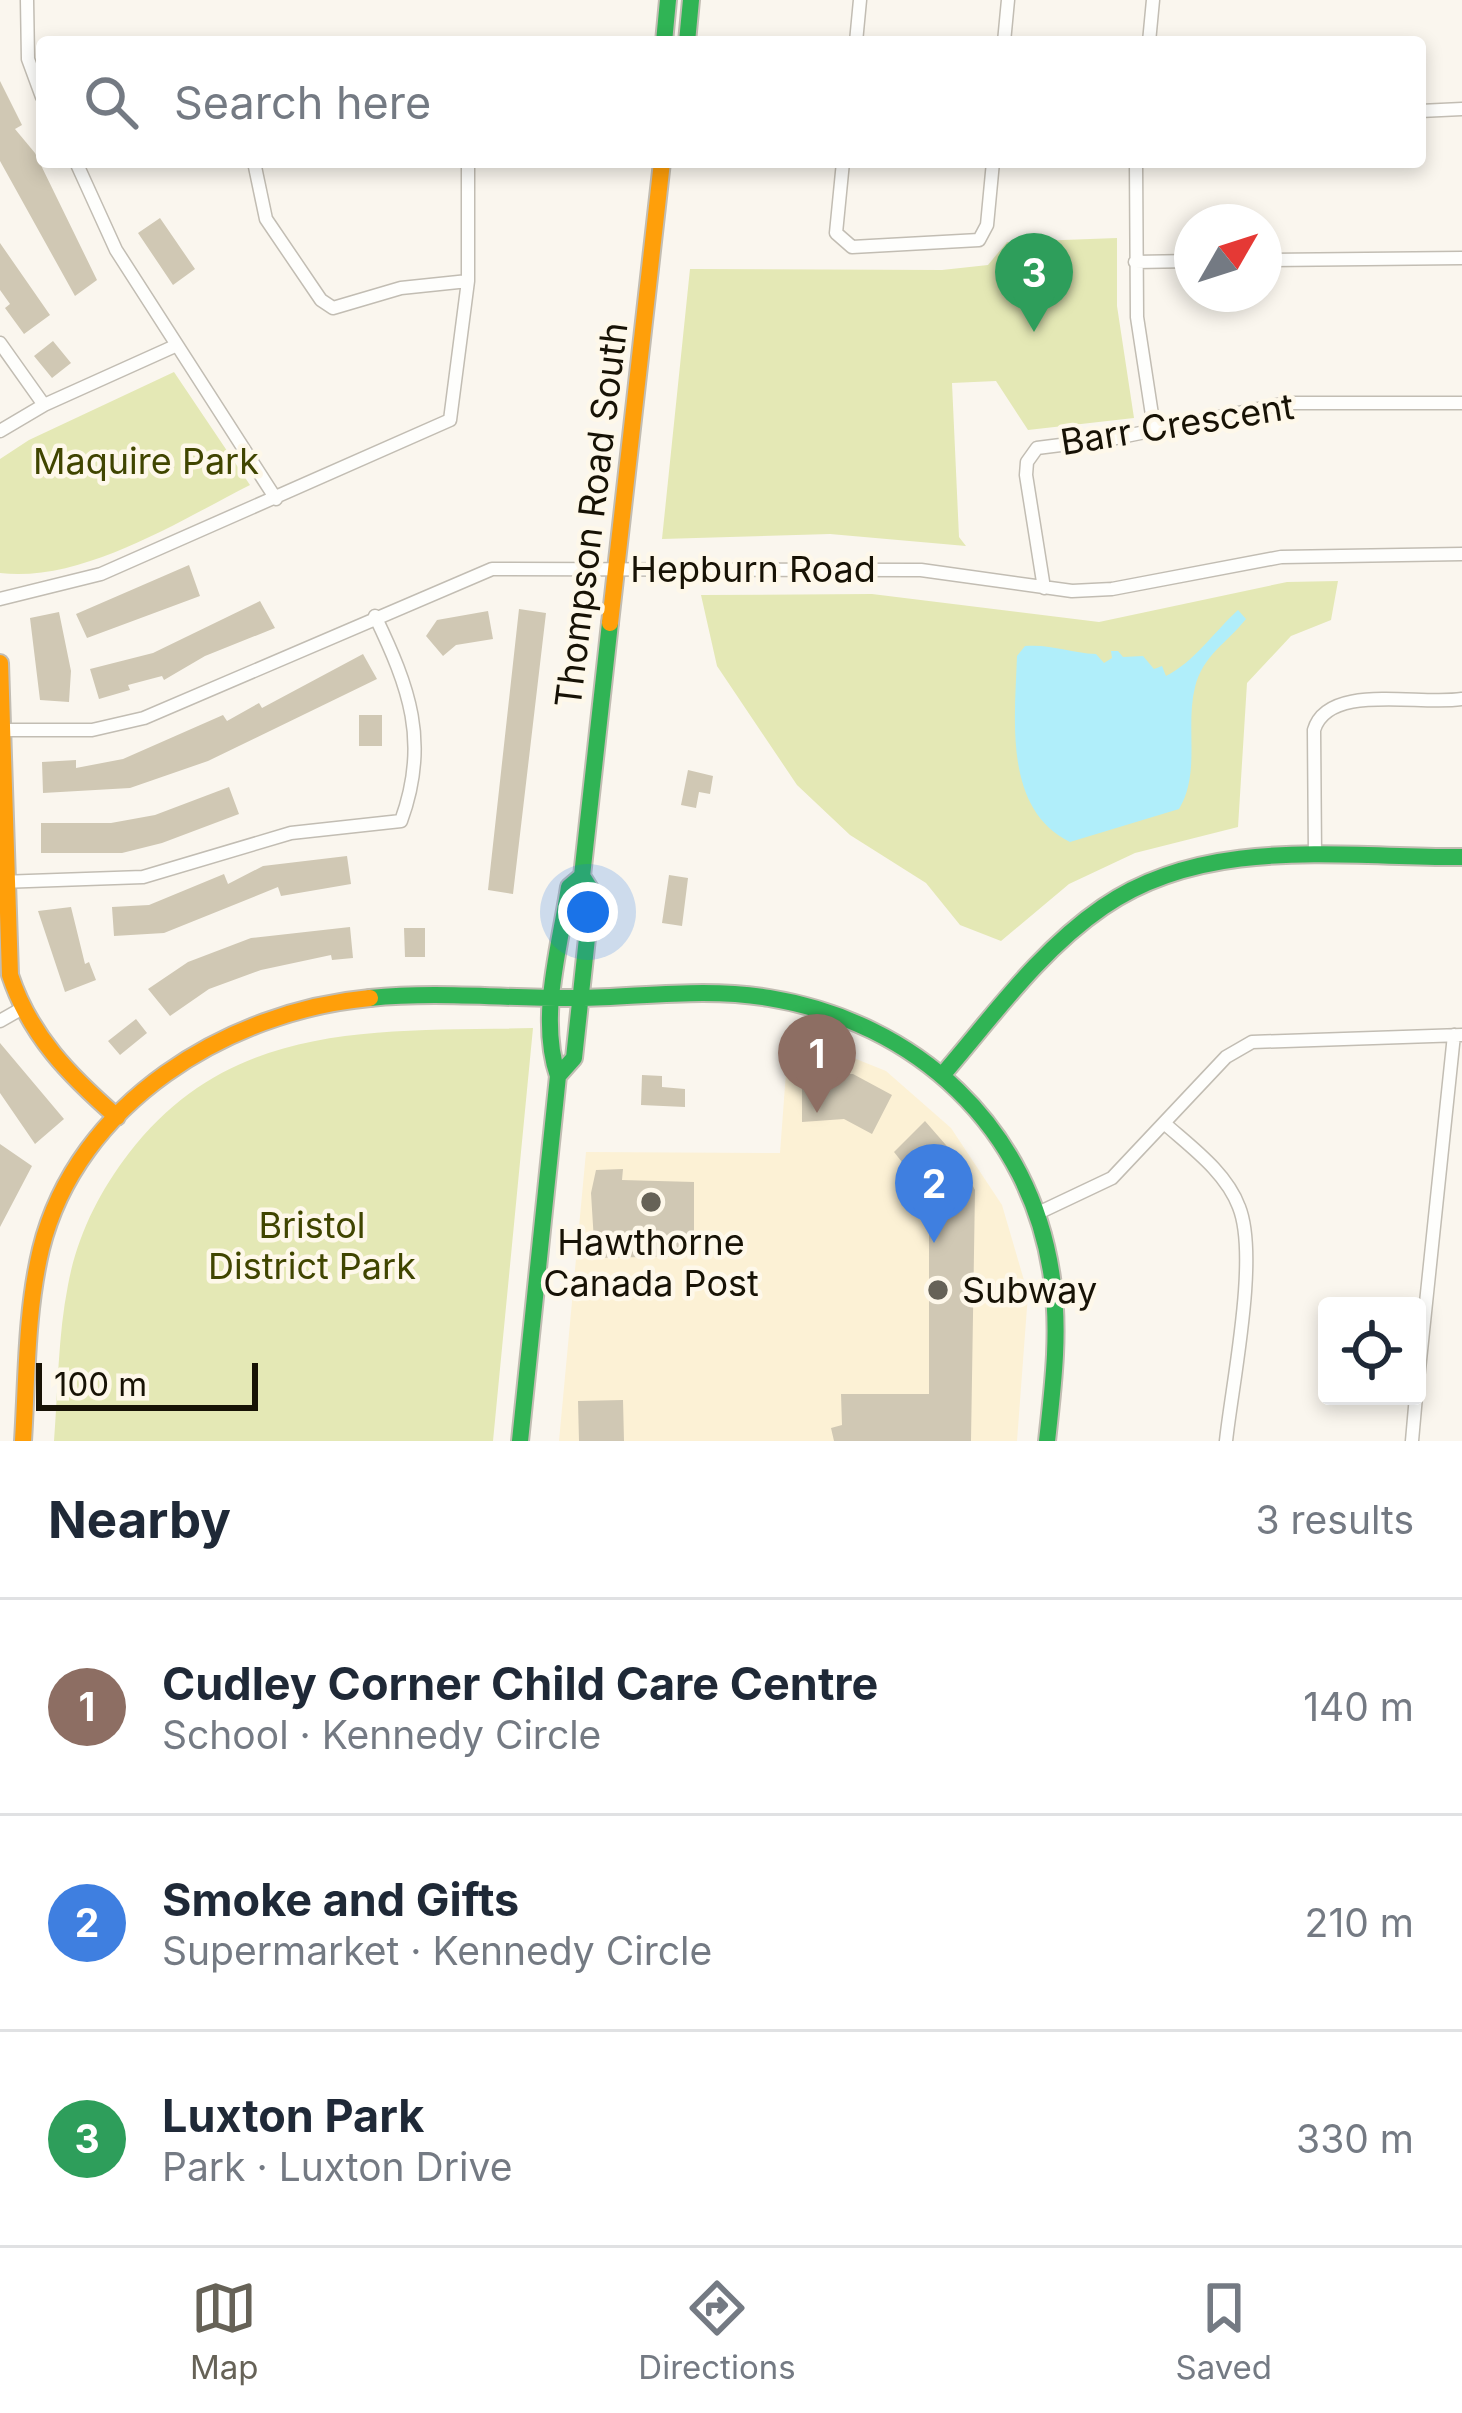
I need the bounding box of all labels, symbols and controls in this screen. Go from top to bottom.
search box [36,36,1426,168]
icon: search [78,69,144,135]
text: Search here [174,75,431,130]
north arrow [1174,204,1282,312]
pin: 3 [995,233,1073,332]
street label: Thompson Road South [546,320,636,710]
street label: Barr Crescent [1057,384,1297,464]
park label: Maquire Park [33,439,259,483]
street label: Hepburn Road [630,547,876,591]
your location [558,882,618,942]
pin: 1 [778,1014,856,1113]
pin: 2 [895,1144,973,1243]
marker: Hawthorne Canada Post [638,1189,664,1215]
park label: Bristol District Park [208,1203,416,1288]
place label: Hawthorne Canada Post [543,1220,759,1305]
place label: Subway [962,1268,1097,1312]
marker: Subway [925,1277,951,1303]
map controls [1318,1297,1426,1405]
button: locate [1318,1297,1426,1405]
scale bar [36,1357,258,1410]
text: 100 m [54,1364,147,1404]
text: Nearby [48,1489,231,1550]
text: 3 results [1256,1496,1414,1543]
text: Cudley Corner Child Care Centre [162,1656,878,1711]
text: 1 [79,1683,95,1730]
text: 140 m [1303,1683,1414,1730]
text: School · Kennedy Circle [162,1711,601,1758]
text: Smoke and Gifts [162,1872,519,1927]
text: 2 [75,1899,99,1946]
text: 210 m [1305,1899,1414,1946]
text: Supermarket · Kennedy Circle [162,1927,712,1974]
text: Luxton Park [162,2088,424,2143]
text: 3 [74,2115,100,2162]
text: 330 m [1296,2115,1414,2162]
text: Park · Luxton Drive [162,2143,512,2190]
tab: Map [190,2275,258,2387]
tab: Directions [638,2275,796,2387]
tab: Saved [1175,2275,1272,2387]

